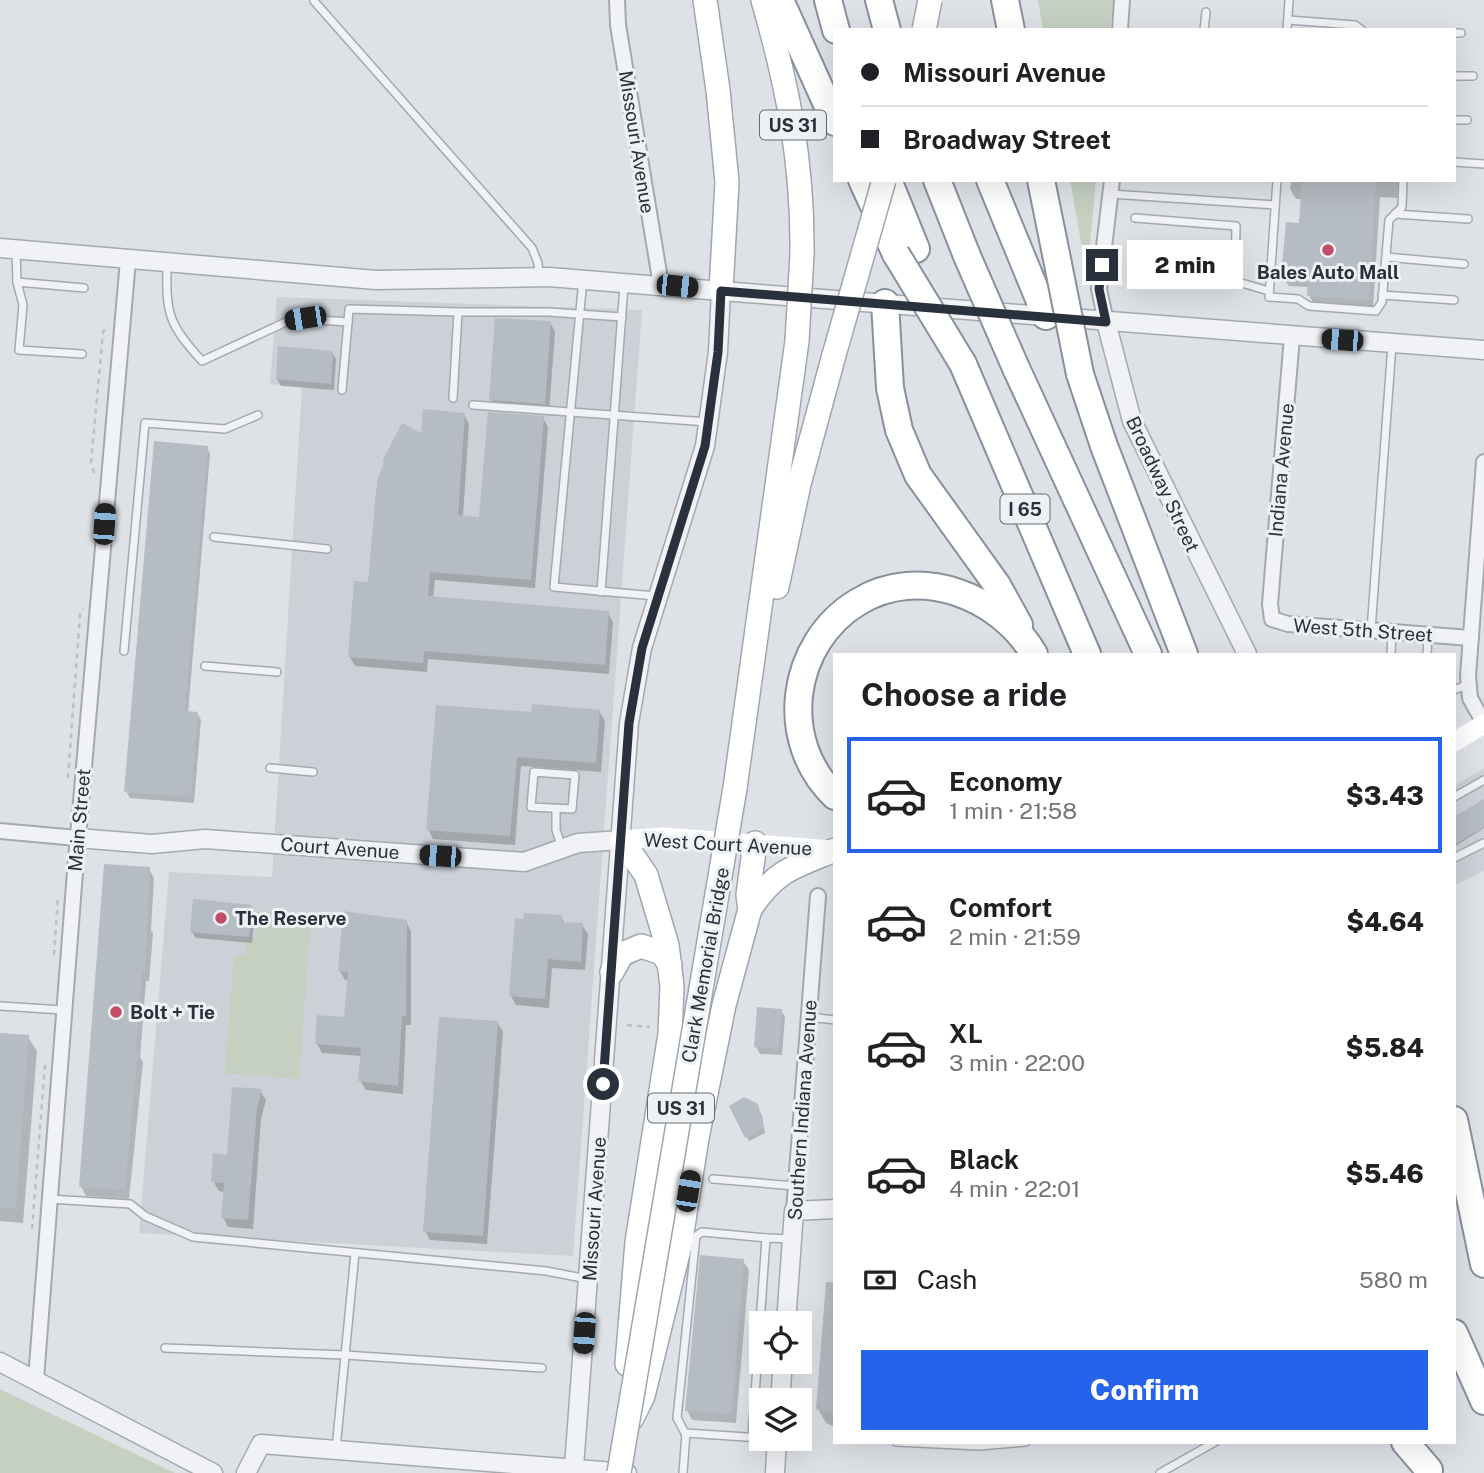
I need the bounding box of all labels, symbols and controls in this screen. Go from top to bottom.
text: Missouri Avenue [903,57,1106,88]
street label: Missouri Avenue [615,69,659,215]
road number: US 31 [760,110,826,140]
text: Broadway Street [903,124,1111,155]
callout: 2 min [1126,240,1242,290]
marker: Bales Auto Mall [1320,242,1336,258]
route end [1086,249,1118,281]
text: 2 min [1154,251,1216,278]
place label: Bales Auto Mall [1257,261,1399,283]
car [656,273,699,299]
car [283,304,328,332]
car [1321,328,1364,352]
street label: Indiana Avenue [1264,402,1298,538]
street label: Broadway Street [1122,413,1204,555]
road number: I 65 [1000,494,1050,524]
car [93,502,116,546]
street label: West 5th Street [1292,614,1434,646]
text: Choose a ride [861,676,1067,713]
icon: car [865,764,928,827]
text: Economy [949,766,1062,797]
street label: Main Street [64,768,94,872]
text: $3.43 [1346,780,1424,811]
text: 1 min · 21:58 [949,797,1077,824]
street label: West Court Avenue [643,829,813,859]
street label: Court Avenue [280,833,400,863]
car [419,844,462,868]
street label: Clark Memorial Bridge [677,866,733,1064]
icon: car [865,890,928,953]
text: Comfort [949,892,1052,923]
text: $4.64 [1346,906,1424,937]
place label: The Reserve [235,907,347,929]
marker: The Reserve [213,910,229,926]
text: 2 min · 21:59 [949,923,1081,950]
street label: Southern Indiana Avenue [783,999,821,1221]
place label: Bolt + Tie [130,1001,215,1023]
marker: Bolt + Tie [108,1004,124,1020]
icon: car [865,1016,928,1079]
text: XL [949,1018,983,1049]
text: $5.84 [1346,1032,1424,1063]
text: 3 min · 22:00 [949,1049,1085,1076]
route start [587,1068,619,1100]
road number: US 31 [648,1093,714,1122]
street label: Missouri Avenue [578,1136,610,1282]
icon: car [865,1142,928,1205]
text: Black [949,1144,1019,1175]
text: $5.46 [1346,1158,1424,1189]
car [675,1169,702,1213]
text: 4 min · 22:01 [949,1175,1080,1202]
icon: cash [861,1261,899,1299]
text: Cash [917,1264,977,1295]
text: 580 m [1359,1266,1428,1293]
car [573,1311,596,1355]
map controls [749,1311,812,1451]
button: locate [749,1311,812,1374]
button: Confirm [861,1350,1428,1430]
button: layers [749,1388,812,1451]

